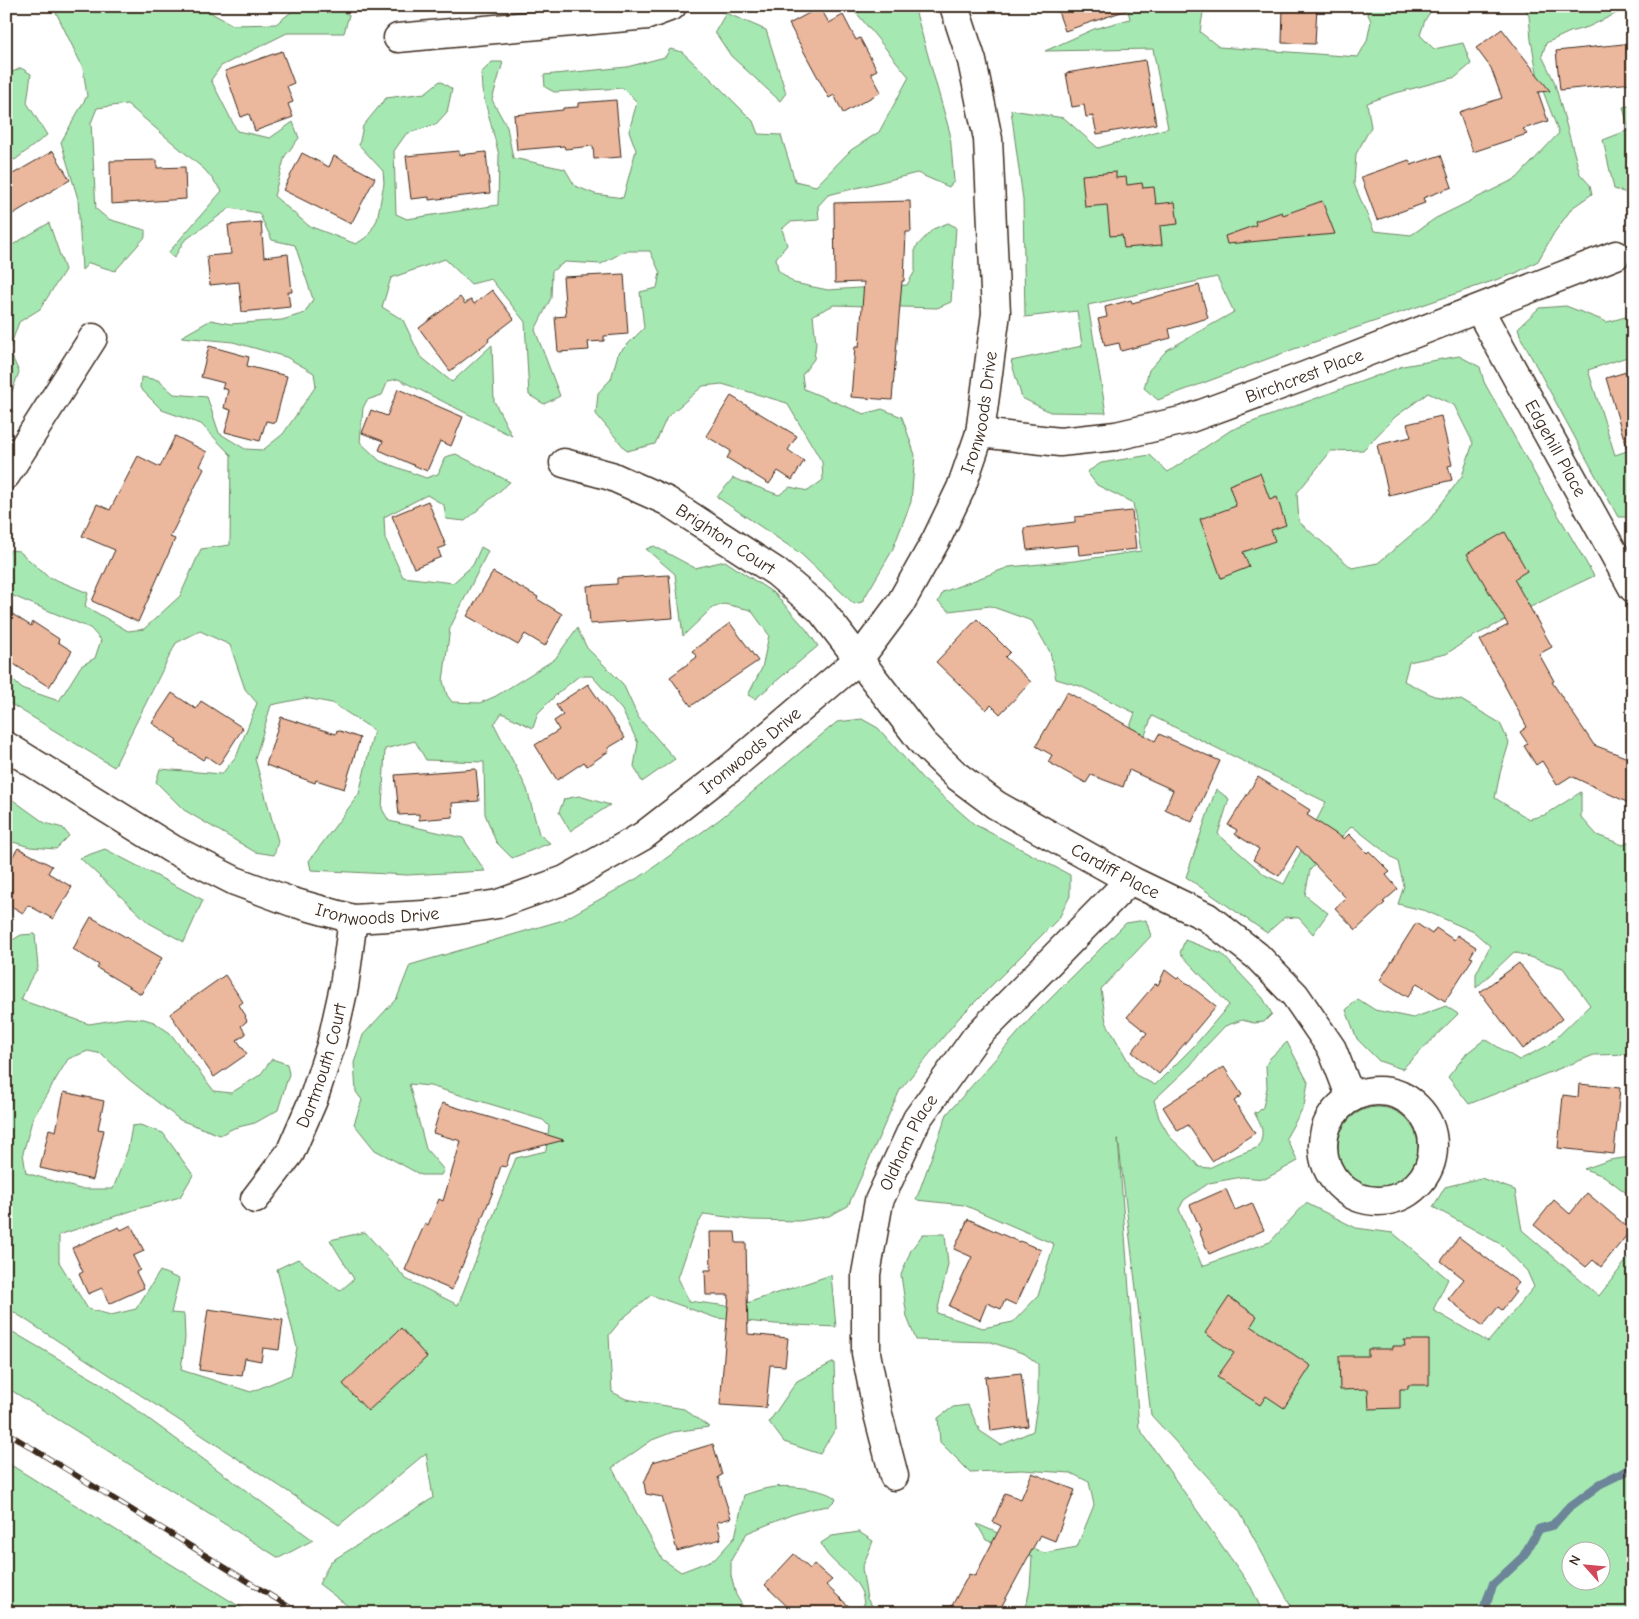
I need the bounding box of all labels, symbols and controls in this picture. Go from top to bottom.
street label: Birchcrest Place [1243,344,1367,408]
street label: Ironwoods Drive [957,350,1002,477]
street label: Edgehill Place [1520,396,1591,501]
street label: Brighton Court [672,500,779,580]
street label: Ironwoods Drive [696,703,805,799]
street label: Cardiff Place [1067,839,1163,904]
street label: Ironwoods Drive [313,899,441,930]
street label: Dartmouth Court [292,1001,351,1131]
street label: Oldham Place [875,1090,942,1194]
north arrow [1562,1542,1612,1592]
text: N [1565,1552,1585,1568]

